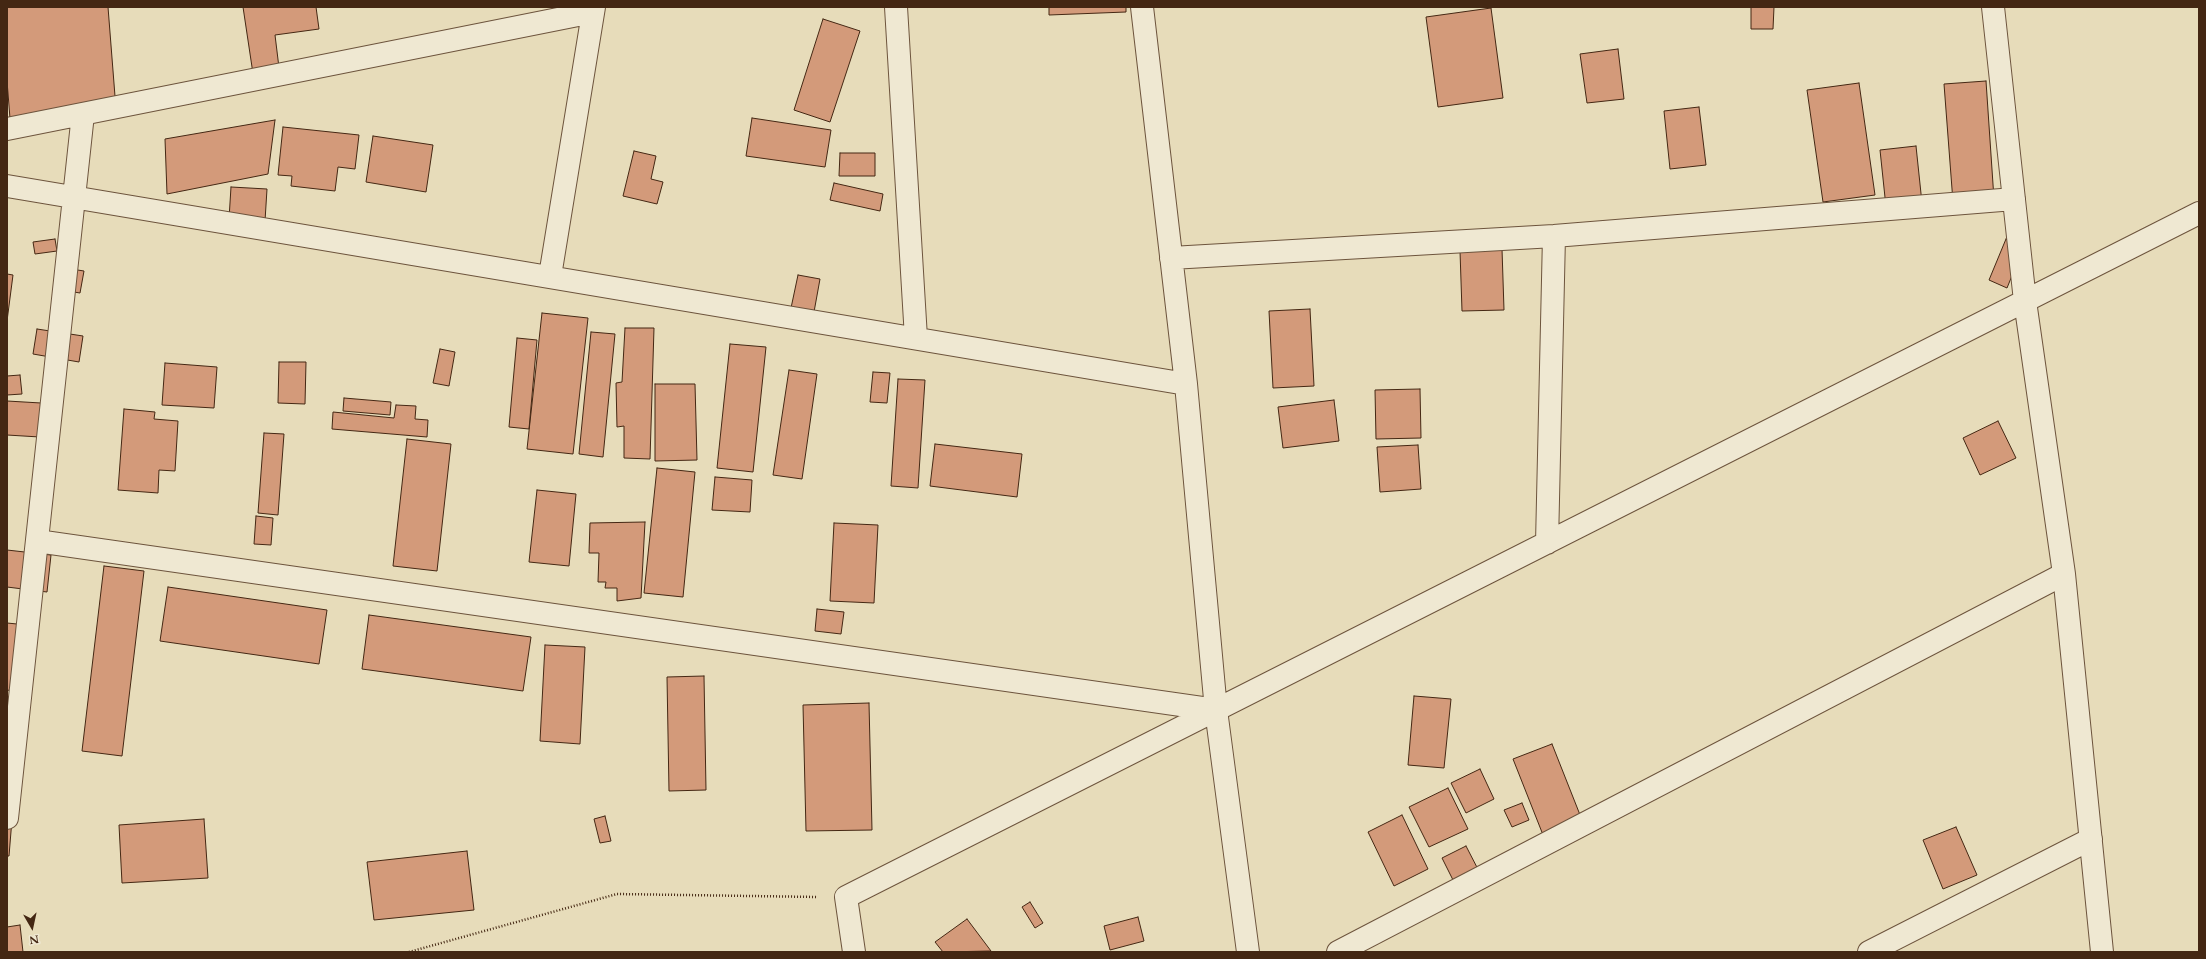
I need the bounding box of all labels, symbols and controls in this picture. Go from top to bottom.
north arrow [12,907,52,947]
text: N [28,931,40,947]

